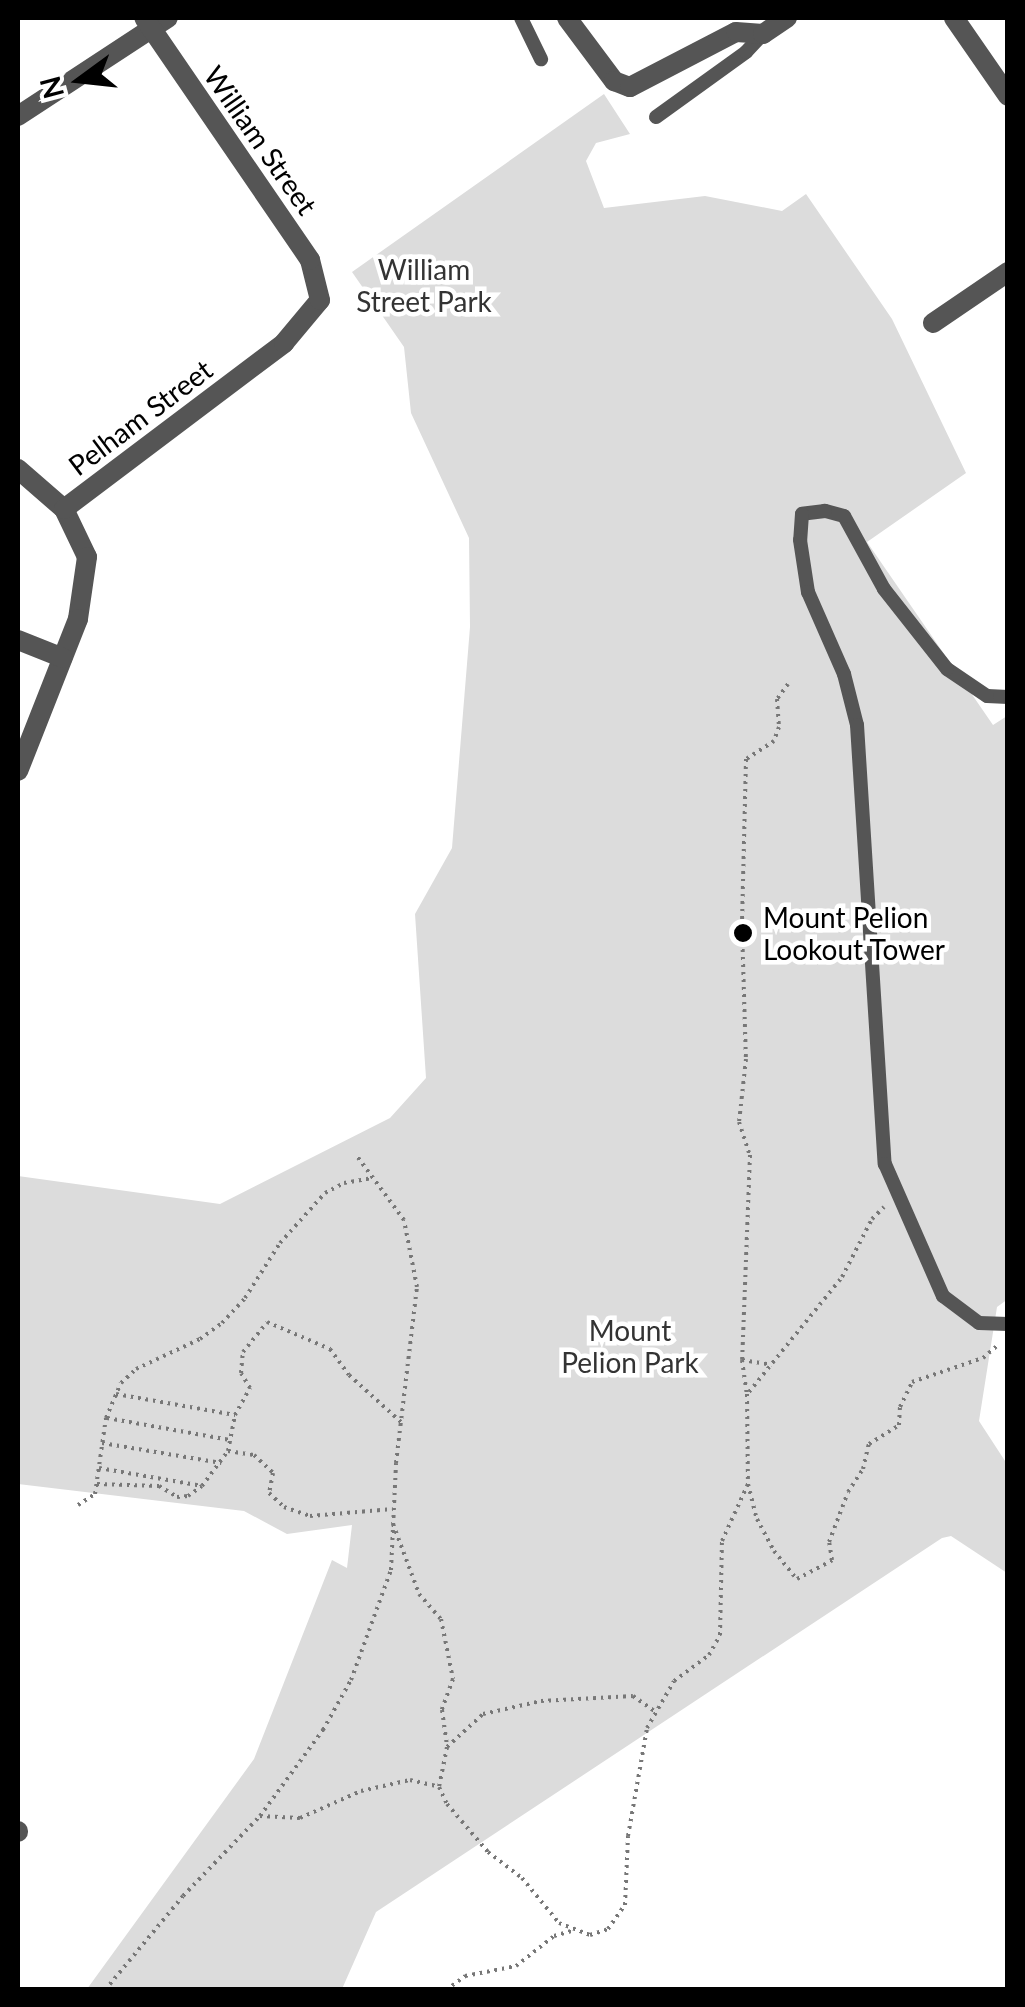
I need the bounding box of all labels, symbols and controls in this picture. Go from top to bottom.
north arrow [30,30,130,130]
street label: William Street [198,59,324,221]
text: N [32,73,70,103]
park label: William Street Park [356,252,492,318]
street label: Pelham Street [62,352,218,482]
place label: Mount Pelion Lookout Tower [763,900,946,966]
marker: Mount Pelion Lookout Tower [732,922,754,944]
park label: Mount Pelion Park [561,1313,699,1379]

